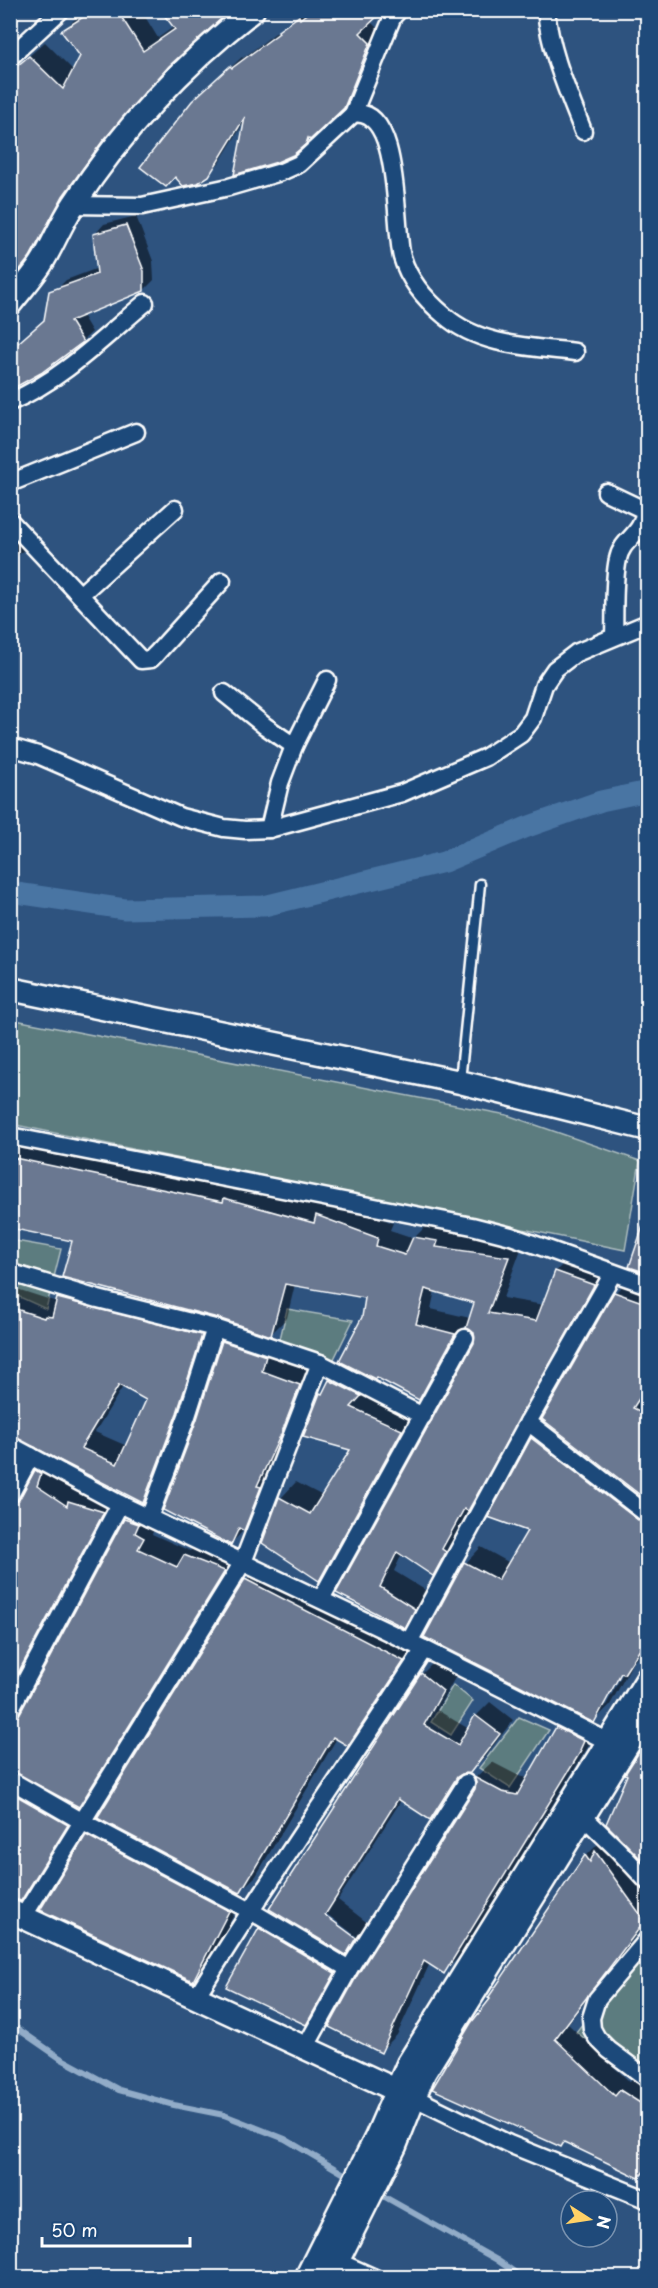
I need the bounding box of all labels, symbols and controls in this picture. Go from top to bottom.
north arrow [559,2189,619,2249]
scale bar [42,2210,190,2248]
text: N [592,2214,618,2231]
text: 50 m [51,2216,98,2243]

